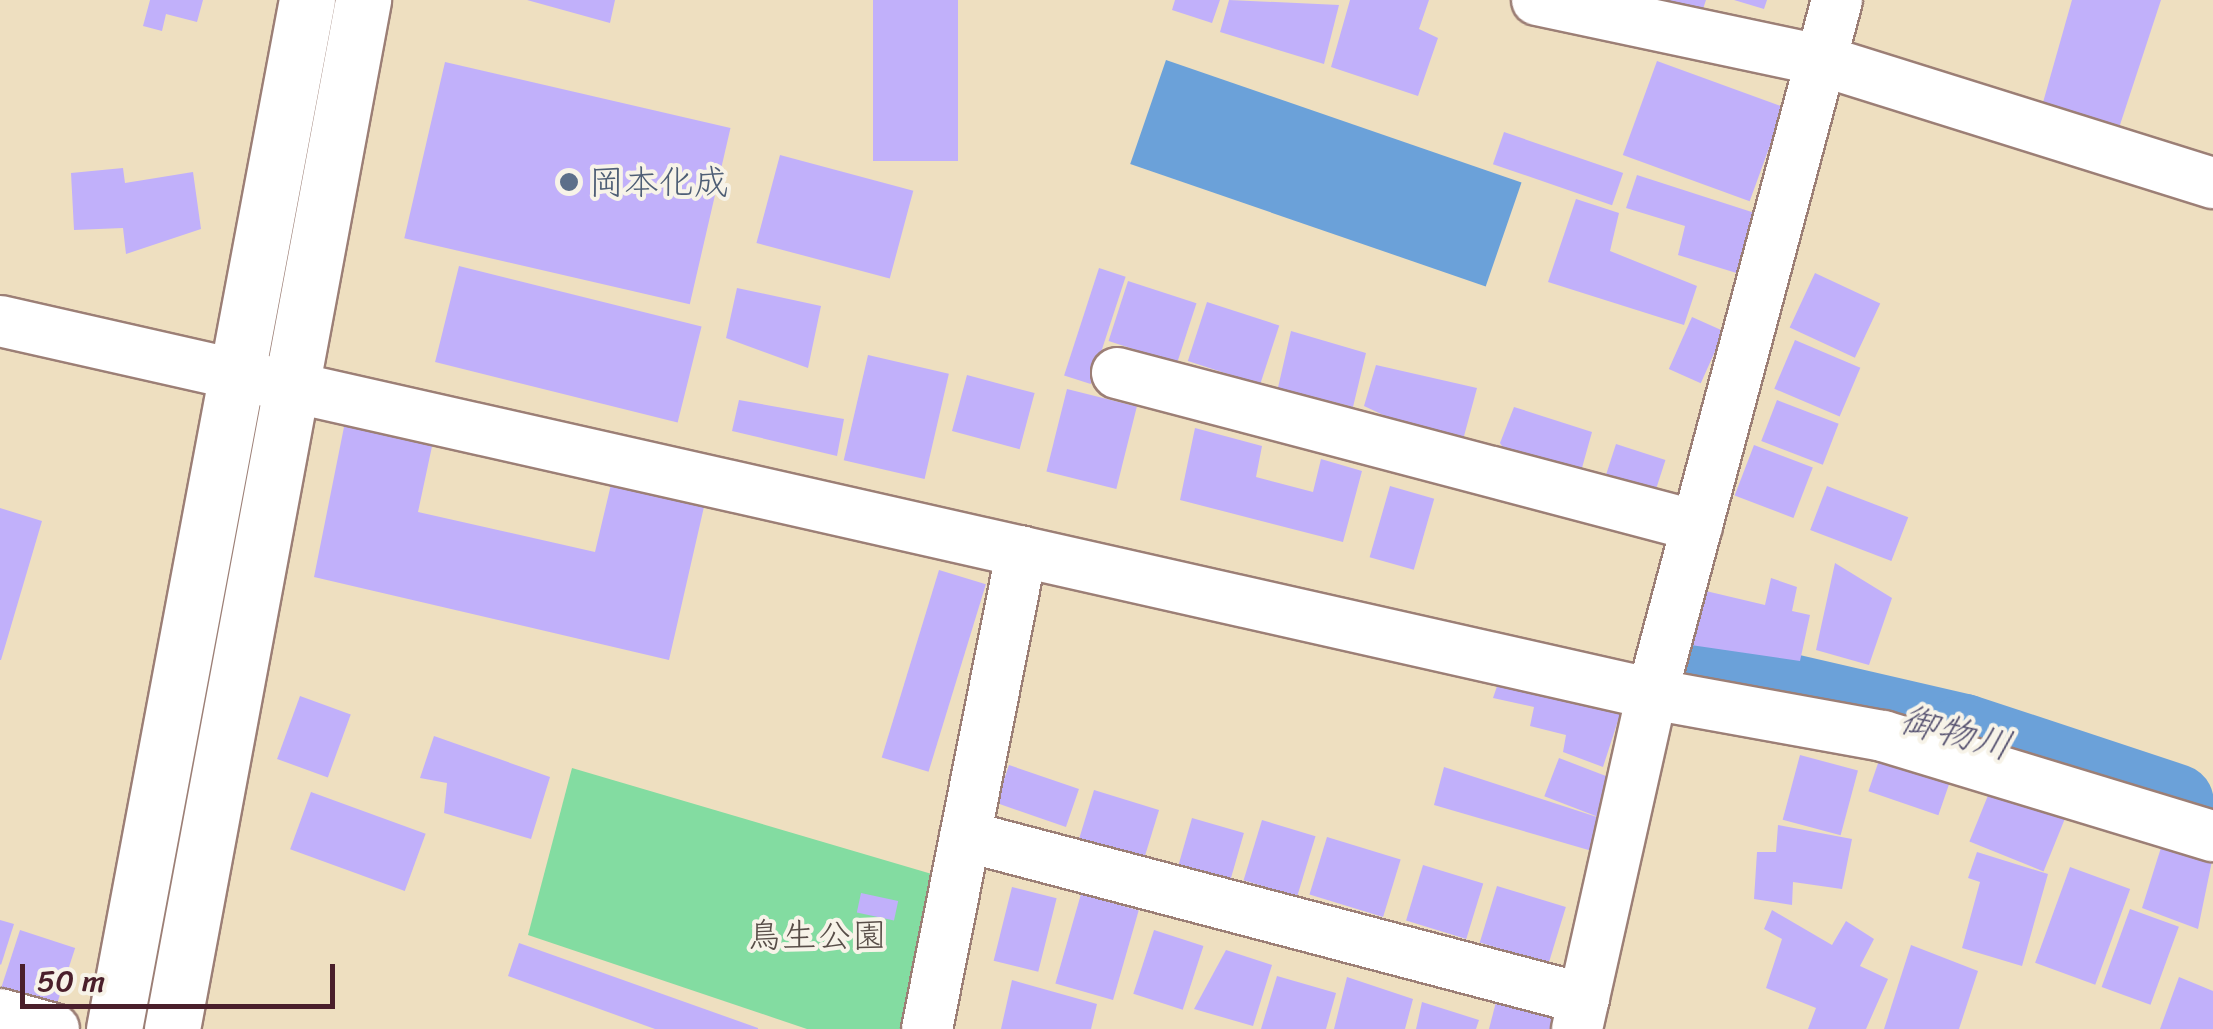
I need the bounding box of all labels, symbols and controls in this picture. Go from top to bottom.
place label: 岡本化成 [589,161,729,203]
marker: 岡本化成 [558,171,580,193]
water label: 御物川 [1895,696,2017,770]
park label: 鳥生公園 [747,914,887,956]
scale bar [25,944,340,1006]
text: 50 m [37,954,105,1008]

